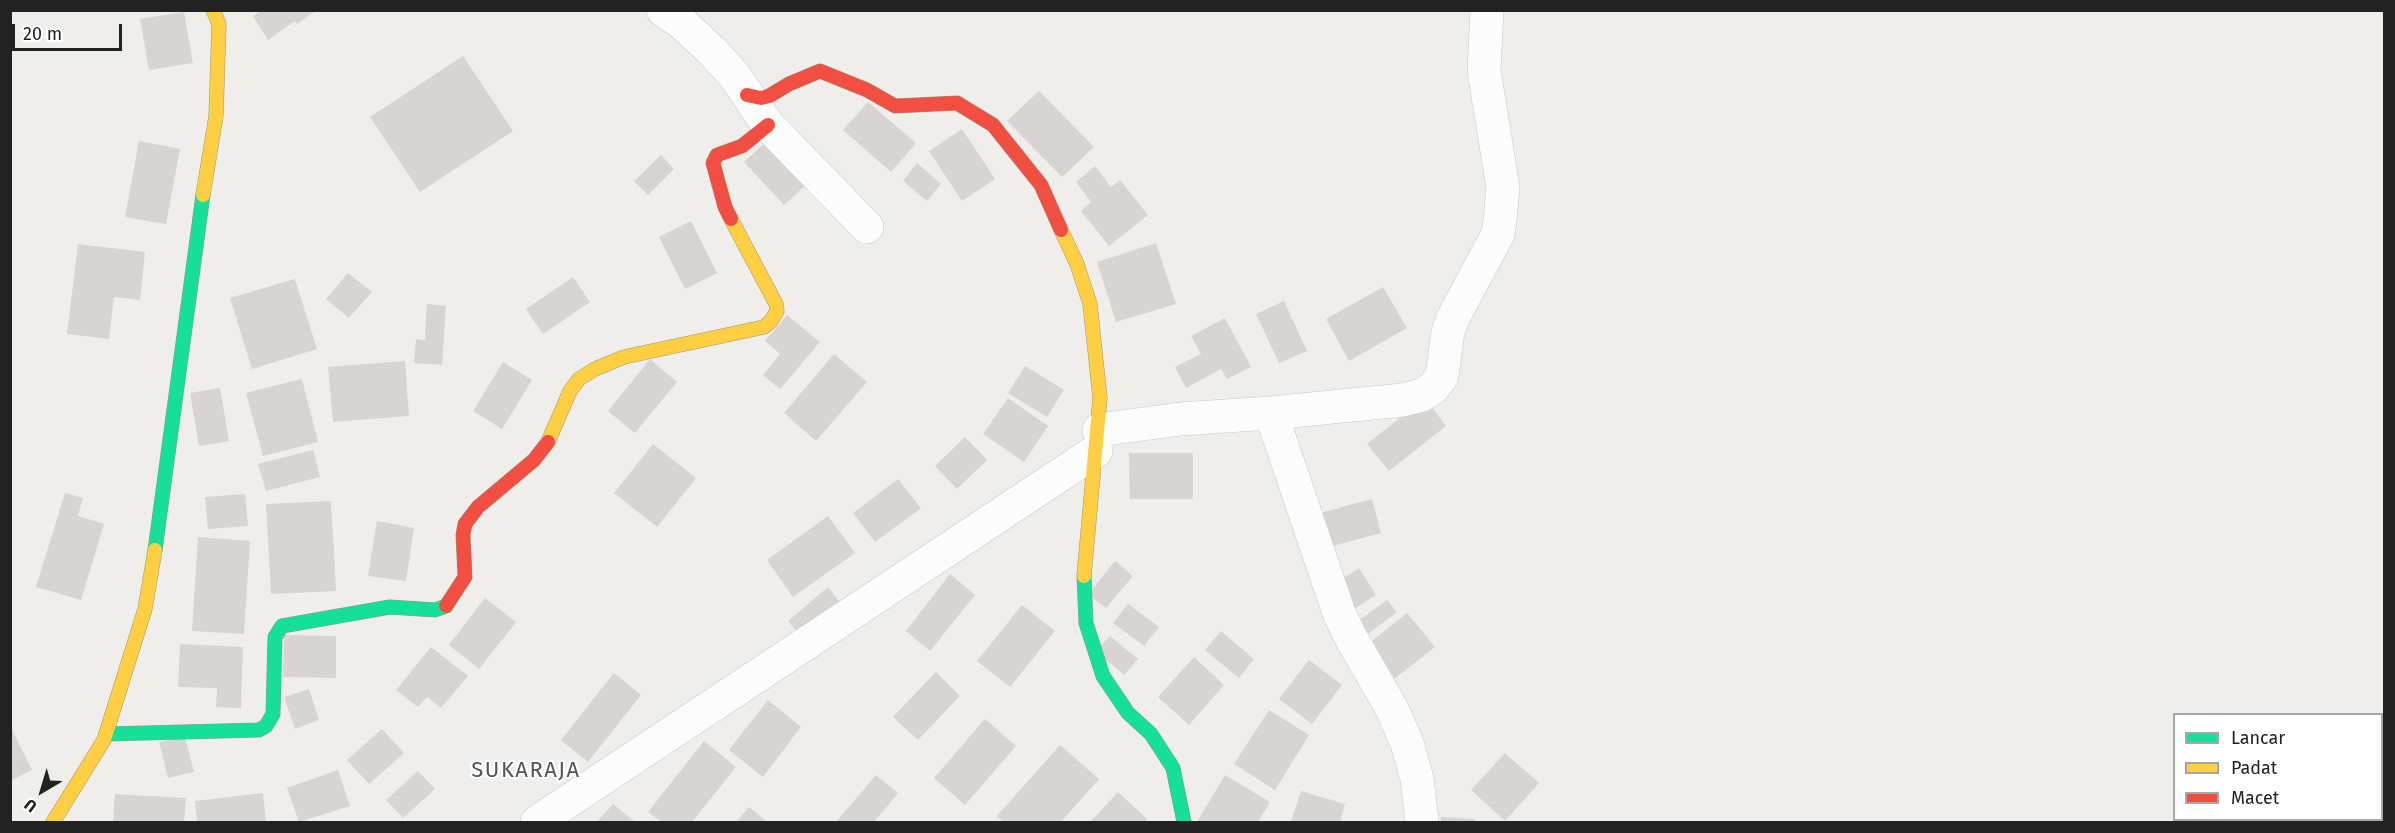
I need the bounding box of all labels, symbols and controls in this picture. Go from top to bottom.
scale bar [15,12,124,50]
text: 20 m [23,23,62,45]
legend [2173,713,2383,821]
text: Lancar [2231,727,2285,749]
text: Padat [2231,757,2277,779]
district label: SUKARAJA [471,758,581,784]
north arrow [12,761,72,821]
text: Macet [2231,787,2279,809]
text: U [21,795,41,816]

